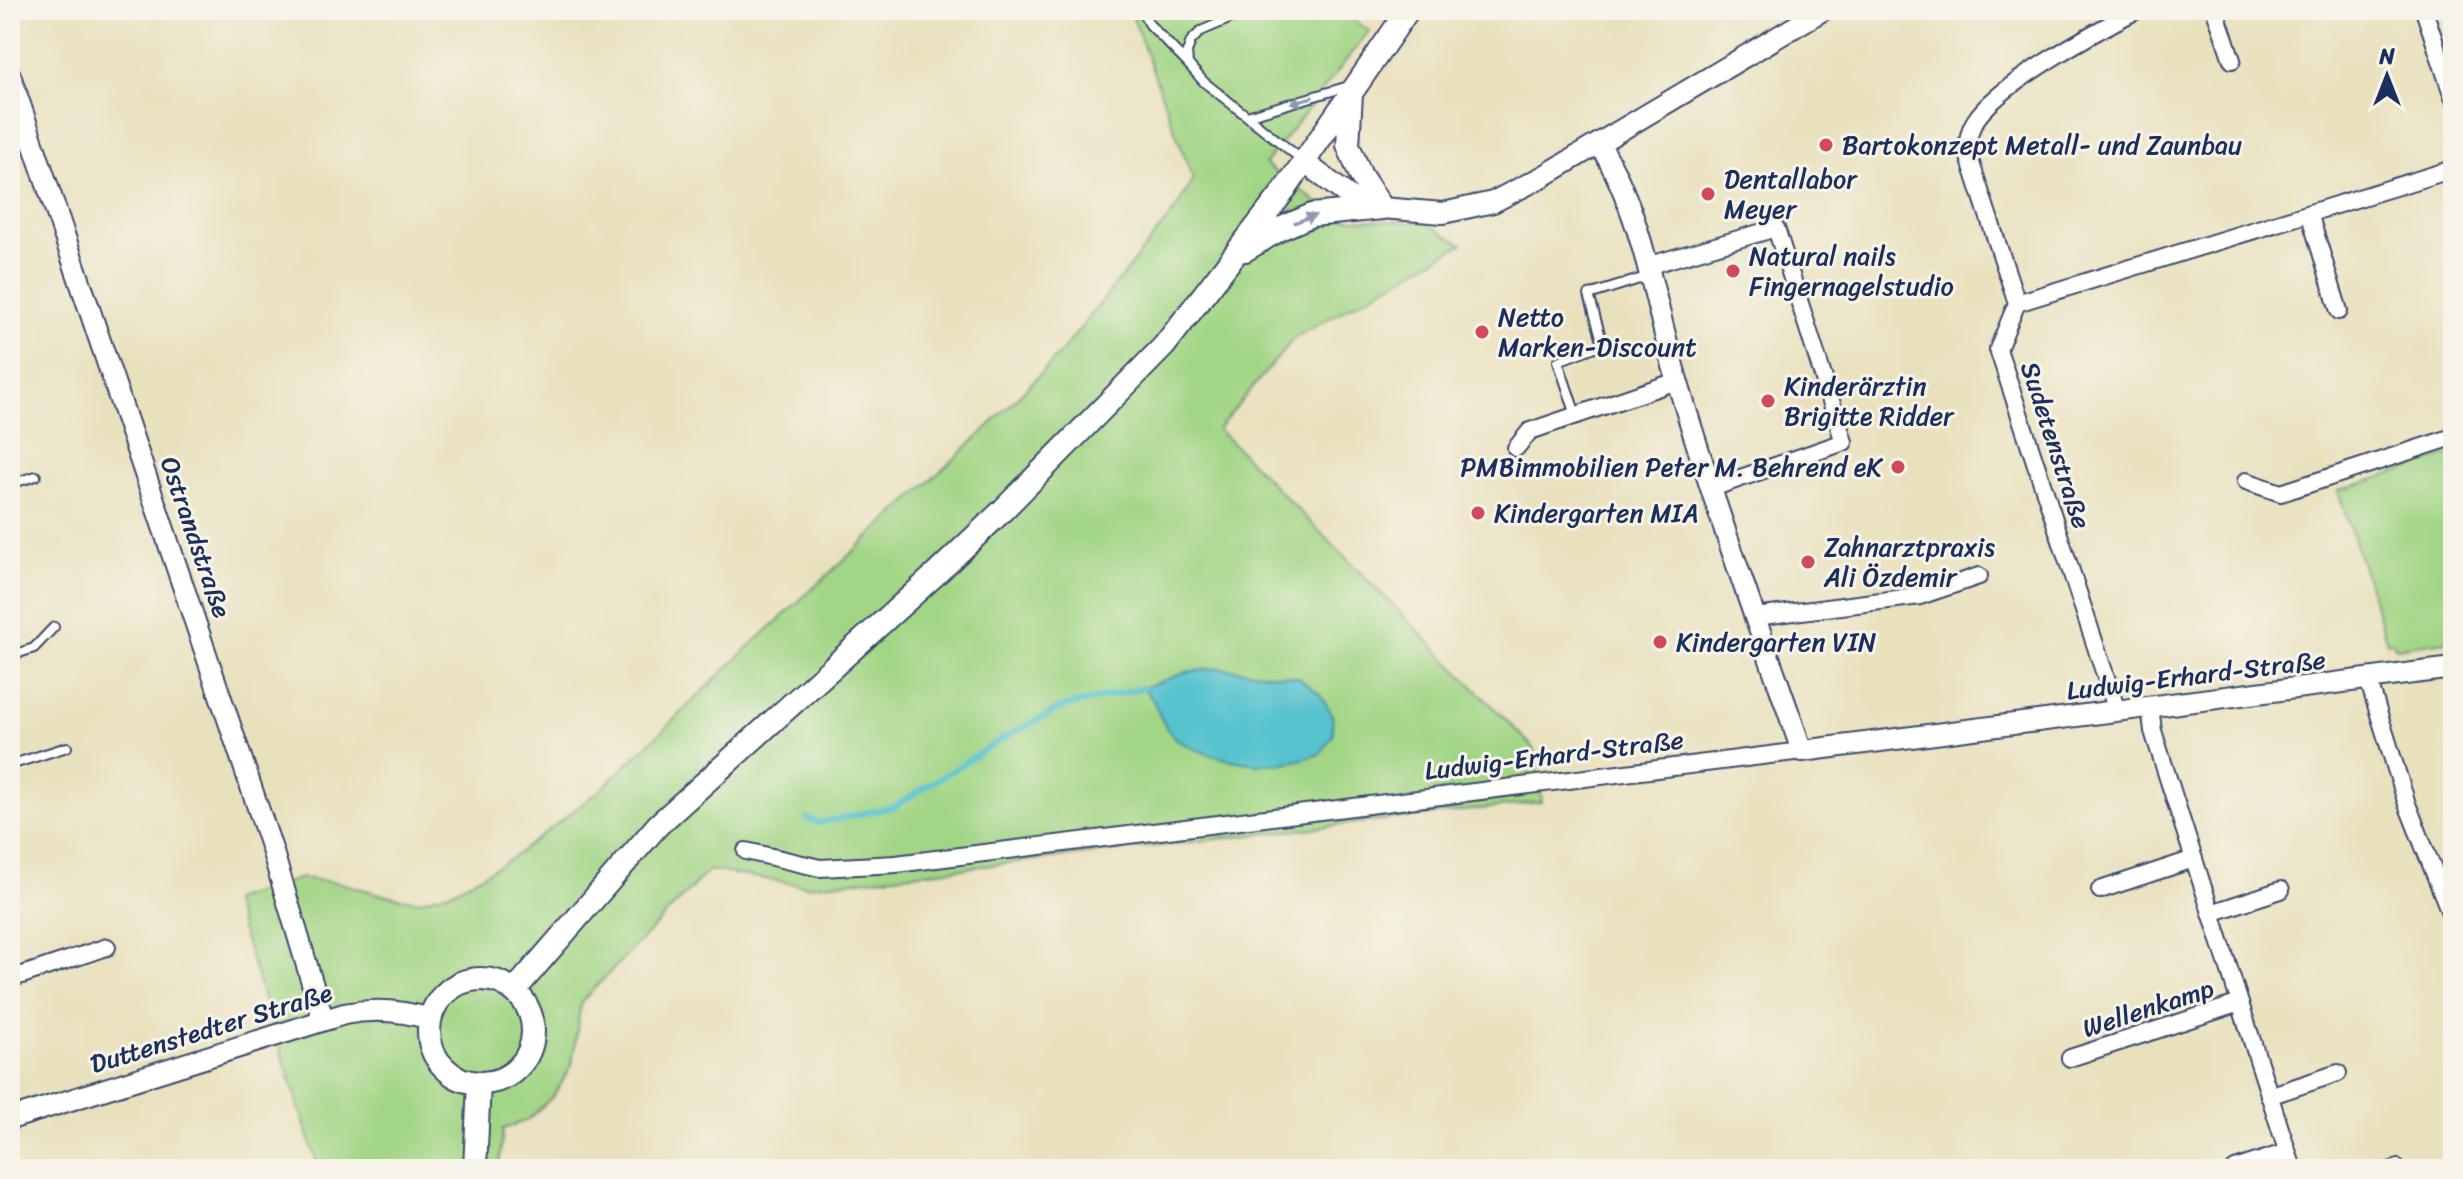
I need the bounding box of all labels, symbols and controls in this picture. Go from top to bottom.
north arrow [2347,36,2427,116]
text: N [2378,37,2395,76]
one-way arrow [1290,95,1315,107]
place label: Bartokonzept Metall- und Zaunbau [1842,122,2242,168]
marker: Bartokonzept Metall- und Zaunbau [1817,136,1835,154]
place label: Dentallabor Meyer [1724,156,1858,232]
marker: Dentallabor Meyer [1699,185,1717,203]
one-way arrow [1293,212,1317,224]
place label: Natural nails Fingernagelstudio [1749,233,1954,309]
marker: Natural nails Fingernagelstudio [1724,262,1742,280]
place label: Netto Marken-Discount [1498,294,1697,370]
marker: Netto Marken-Discount [1473,323,1491,341]
street label: Sudetenstraße [2007,355,2105,535]
place label: Kinderärztin Brigitte Ridder [1784,363,1955,439]
marker: Kinderärztin Brigitte Ridder [1759,392,1777,410]
place label: PMBimmobilien Peter M. Behrend eK [1460,444,1883,490]
street label: Ostrandstraße [147,450,245,624]
marker: PMBimmobilien Peter M. Behrend eK [1889,458,1907,476]
place label: Kindergarten MIA [1494,490,1699,536]
marker: Kindergarten MIA [1469,504,1487,522]
place label: Zahnarztpraxis Ali Özdemir [1823,524,1995,600]
marker: Zahnarztpraxis Ali Özdemir [1799,553,1817,571]
place label: Kindergarten VIN [1676,619,1876,665]
marker: Kindergarten VIN [1651,633,1669,651]
street label: Ludwig-Erhard-Straße [2064,636,2328,714]
street label: Ludwig-Erhard-Straße [1422,716,1686,794]
street label: Wellenkamp [2076,965,2220,1051]
street label: Duttenstedter Straße [84,969,338,1087]

